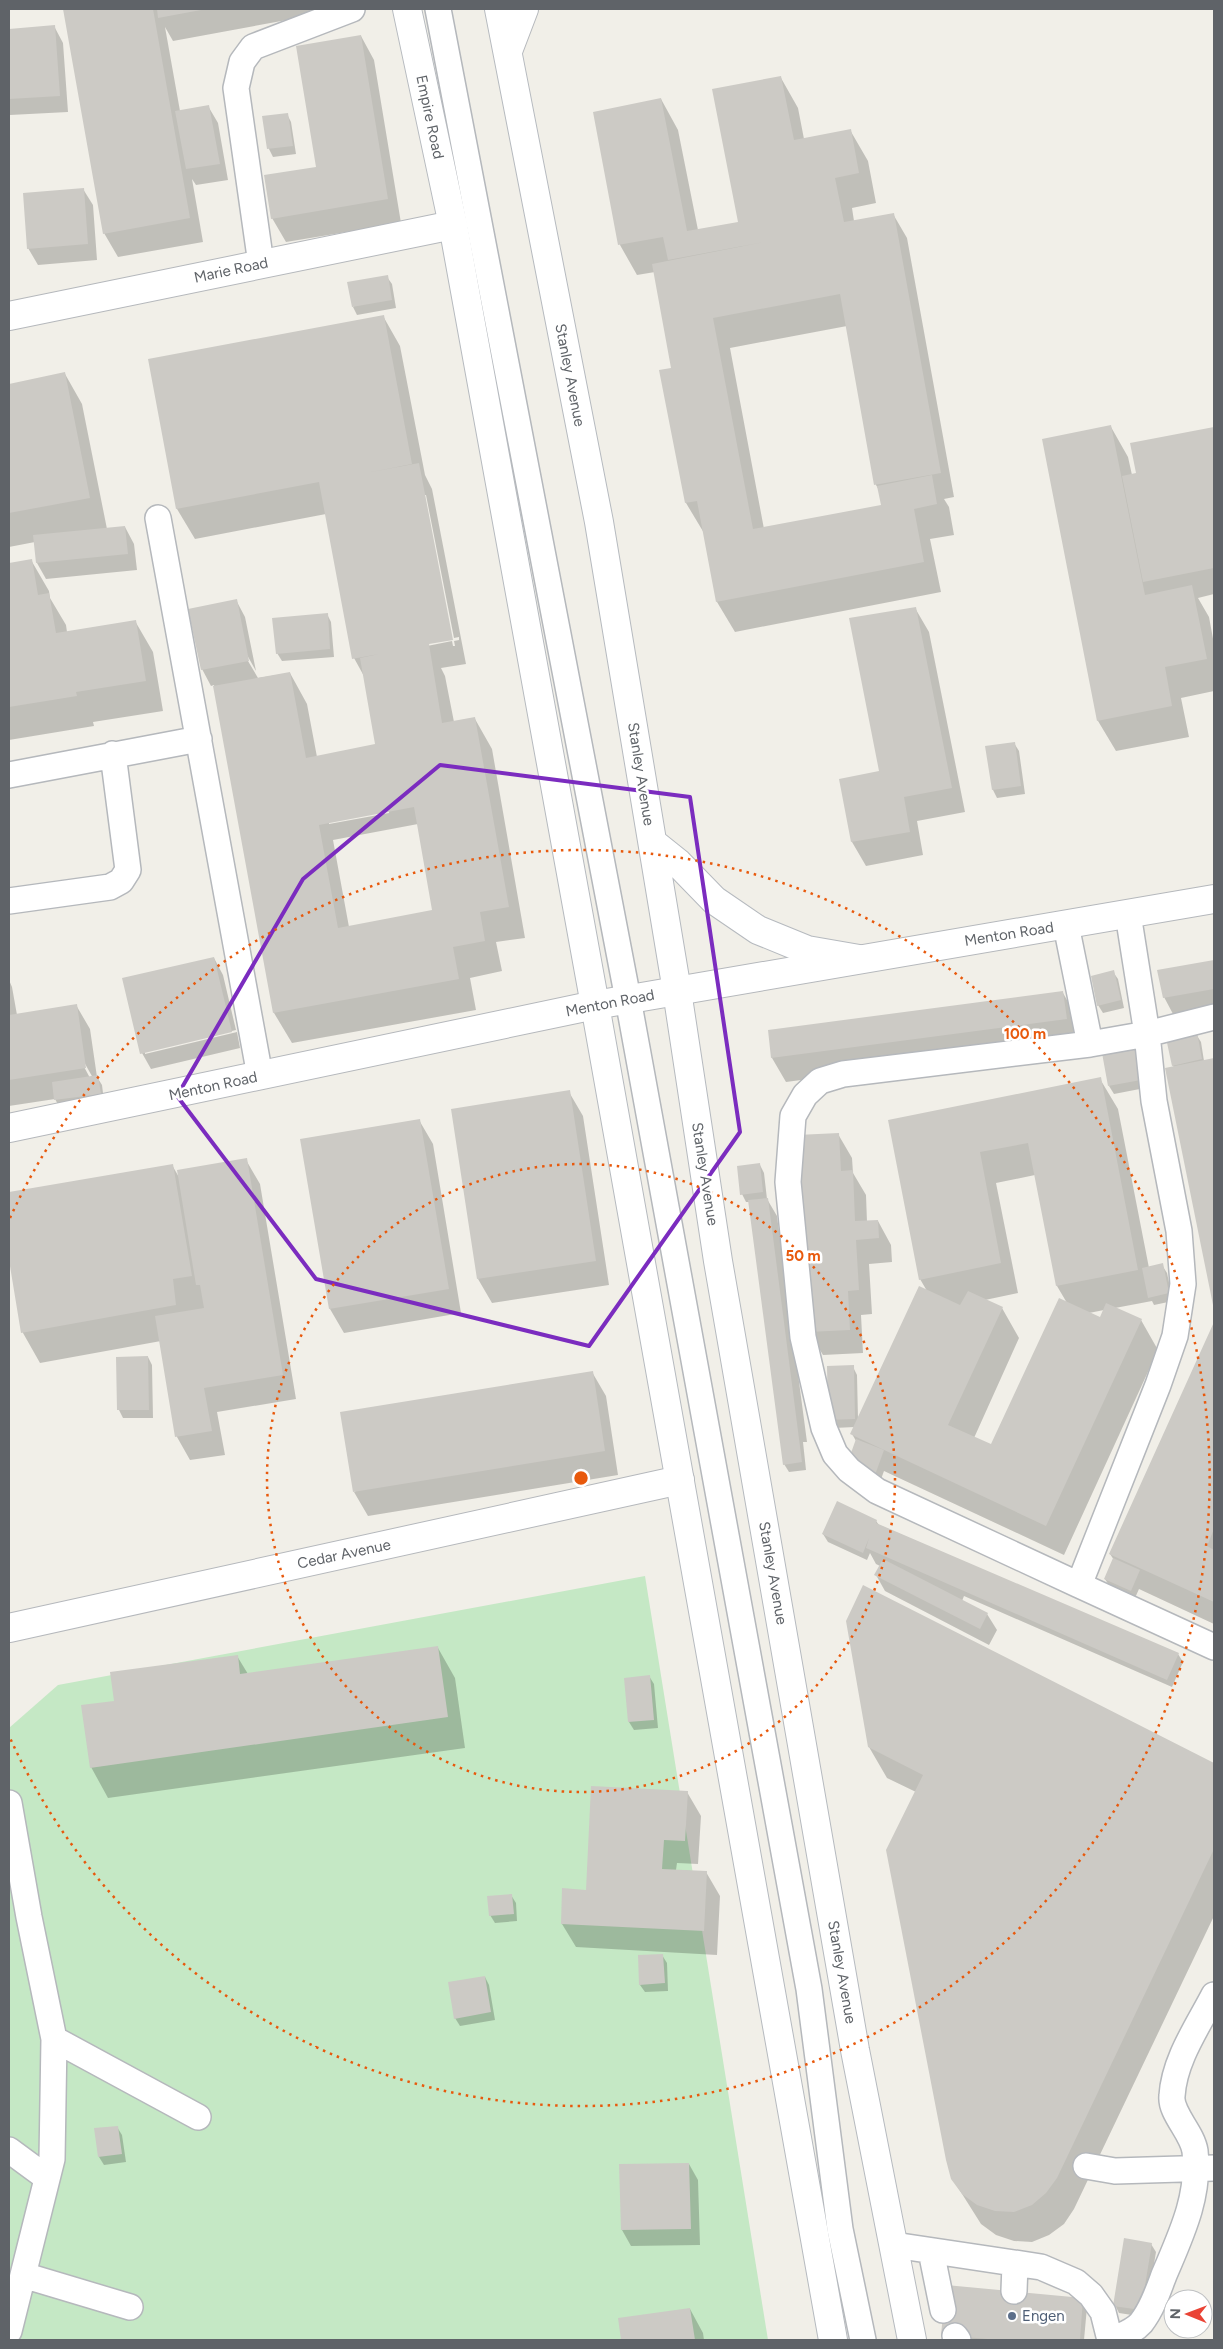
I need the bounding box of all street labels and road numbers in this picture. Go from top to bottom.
street label: Empire Road [412,73,448,161]
street label: Marie Road [192,253,270,287]
street label: Stanley Avenue [551,322,589,428]
street label: Stanley Avenue [624,721,658,827]
street label: Menton Road [963,918,1055,950]
street label: Menton Road [564,986,656,1020]
street label: Menton Road [167,1068,259,1104]
street label: Stanley Avenue [688,1121,722,1227]
street label: Stanley Avenue [755,1520,791,1626]
street label: Cedar Avenue [296,1535,392,1573]
street label: Stanley Avenue [824,1919,860,2025]

